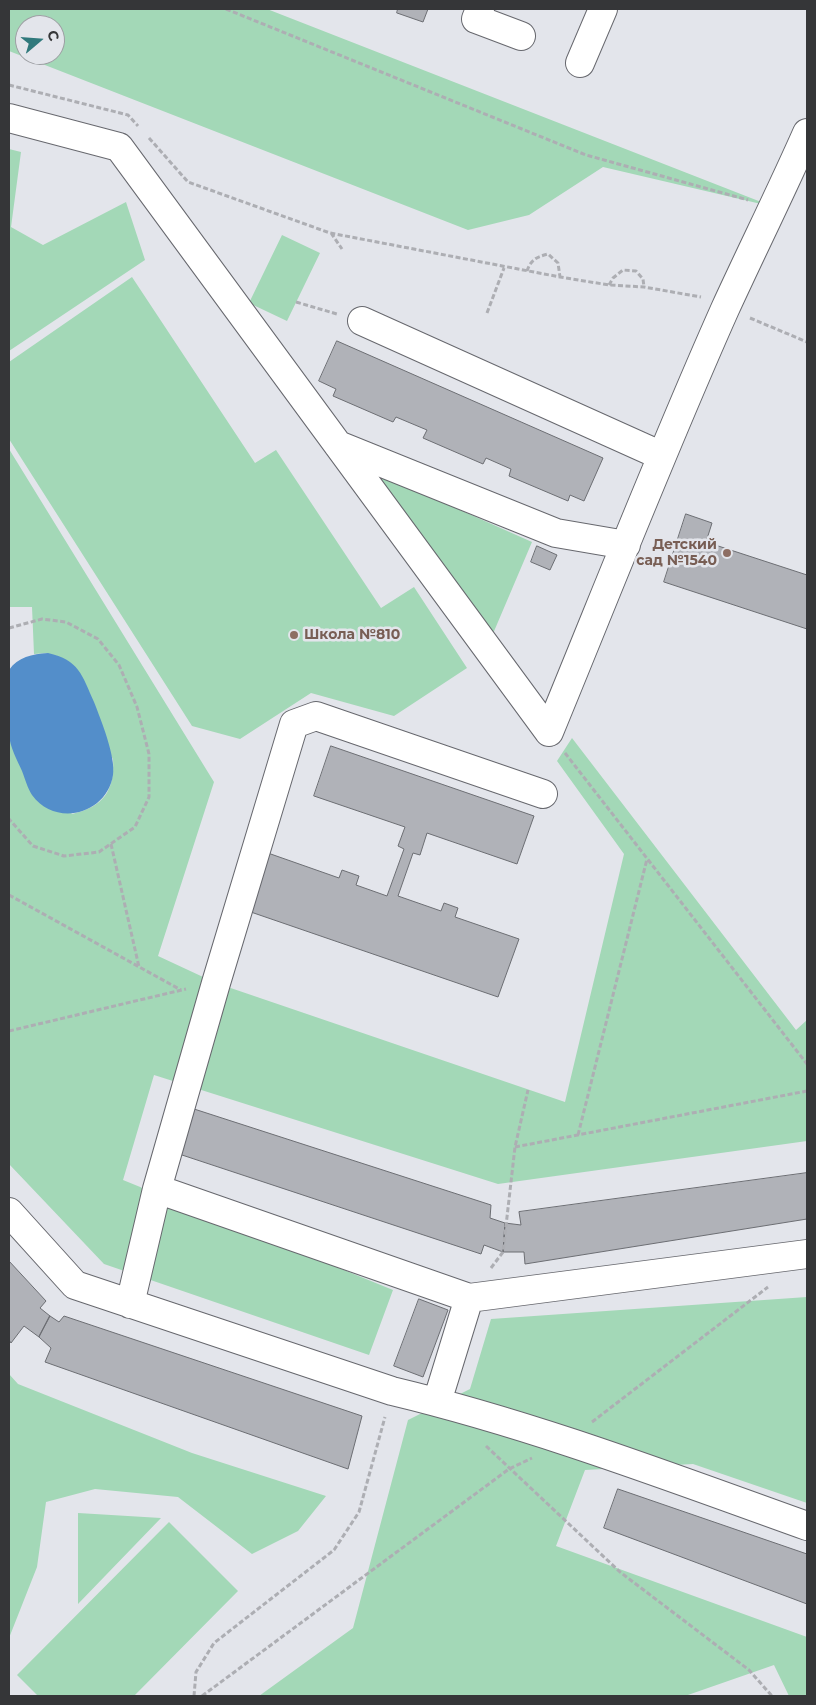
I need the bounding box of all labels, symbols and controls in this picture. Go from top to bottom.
north arrow [15,15,65,65]
text: С [43,28,63,43]
place label: Детский сад №1540 [636,537,717,570]
marker: Детский сад №1540 [721,547,733,559]
place label: Школа №810 [304,627,400,643]
marker: Школа №810 [288,629,300,641]

